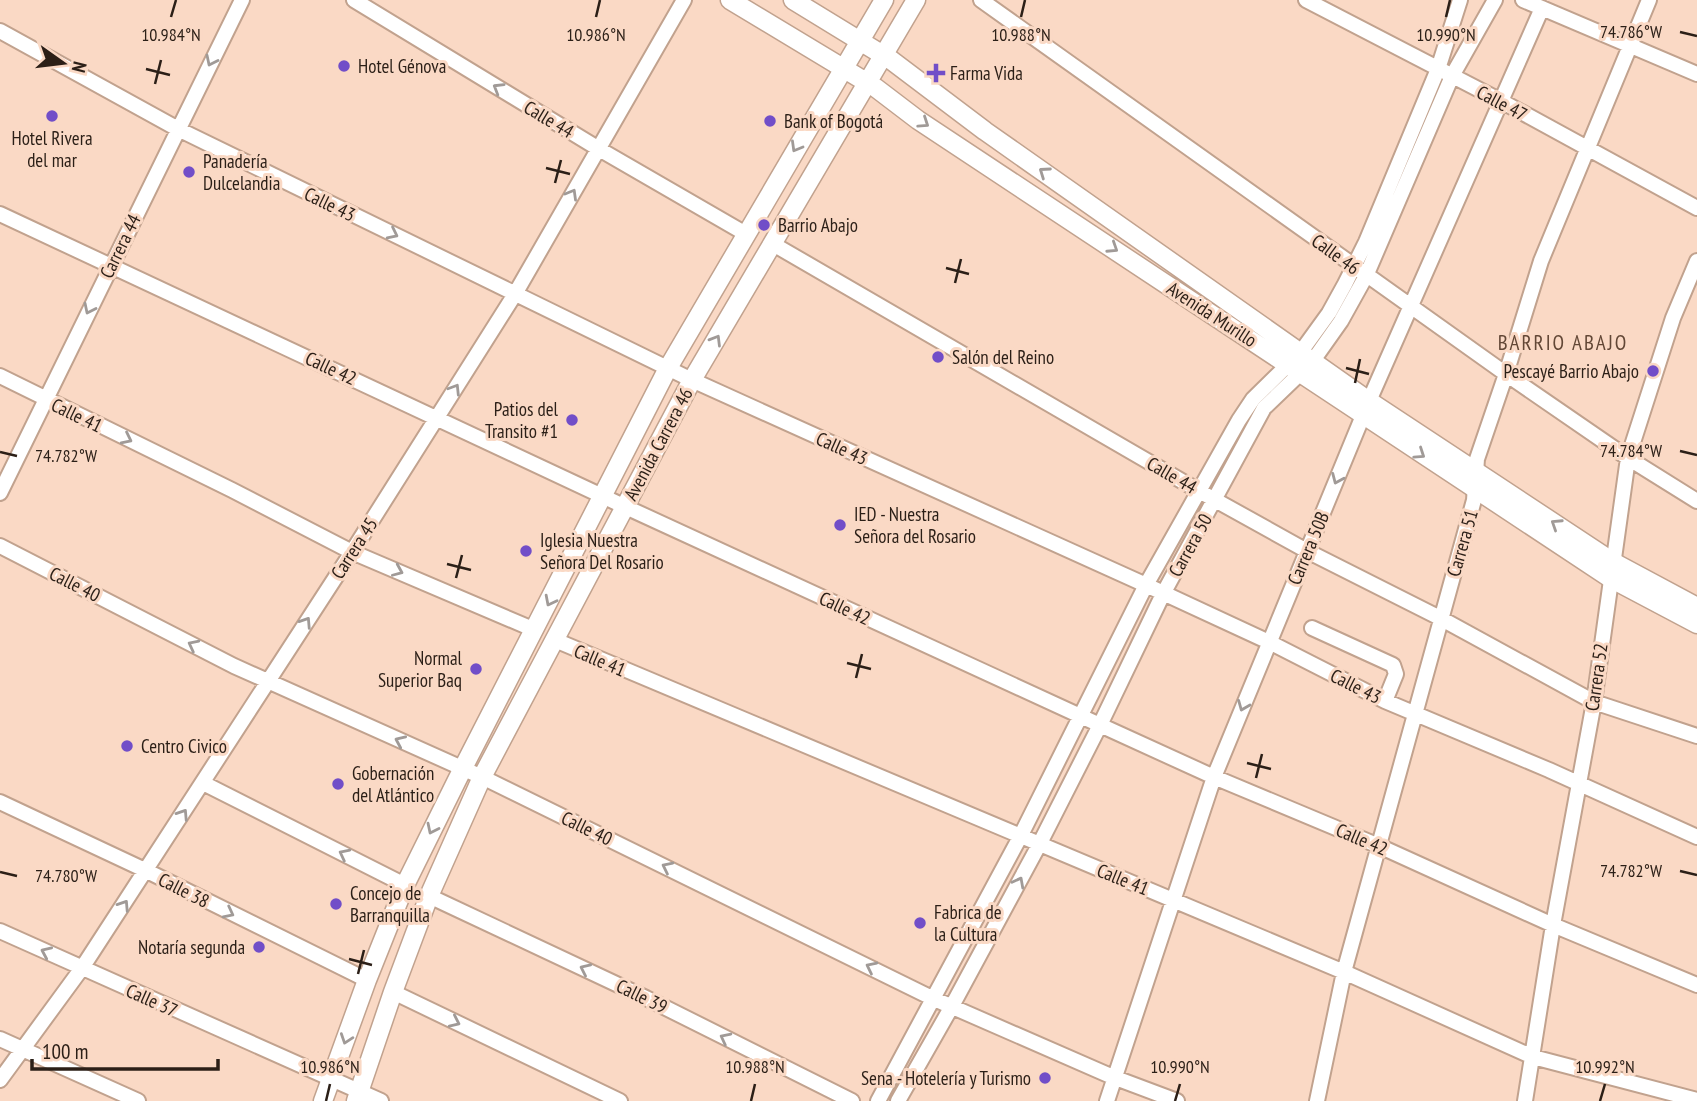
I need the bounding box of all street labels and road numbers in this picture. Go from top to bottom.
street label: Calle 47 [1473,80,1531,126]
street label: Calle 44 [520,95,579,143]
street label: Calle 43 [301,181,359,227]
street label: Carrera 44 [94,210,146,282]
street label: Calle 46 [1307,228,1365,280]
street label: Avenida Murillo [1162,276,1262,352]
street label: Calle 42 [302,346,360,390]
street label: Avenida Carrera 46 [618,384,698,504]
street label: Calle 41 [48,392,106,438]
street label: Calle 43 [813,426,871,470]
street label: Calle 44 [1143,451,1202,499]
street label: Carrera 51 [1441,507,1483,579]
street label: Carrera 50B [1282,508,1334,588]
street label: Carrera 50 [1163,509,1217,581]
street label: Carrera 45 [325,513,383,583]
street label: Calle 40 [46,561,104,607]
street label: Calle 42 [816,586,874,630]
street label: Calle 41 [571,638,629,682]
street label: Carrera 52 [1579,642,1613,712]
street label: Calle 43 [1327,663,1385,709]
street label: Calle 40 [558,805,616,851]
street label: Calle 42 [1333,817,1391,861]
street label: Calle 41 [1094,858,1152,900]
street label: Calle 38 [155,867,213,913]
street label: Calle 39 [613,973,671,1019]
street label: Calle 37 [123,978,181,1022]

